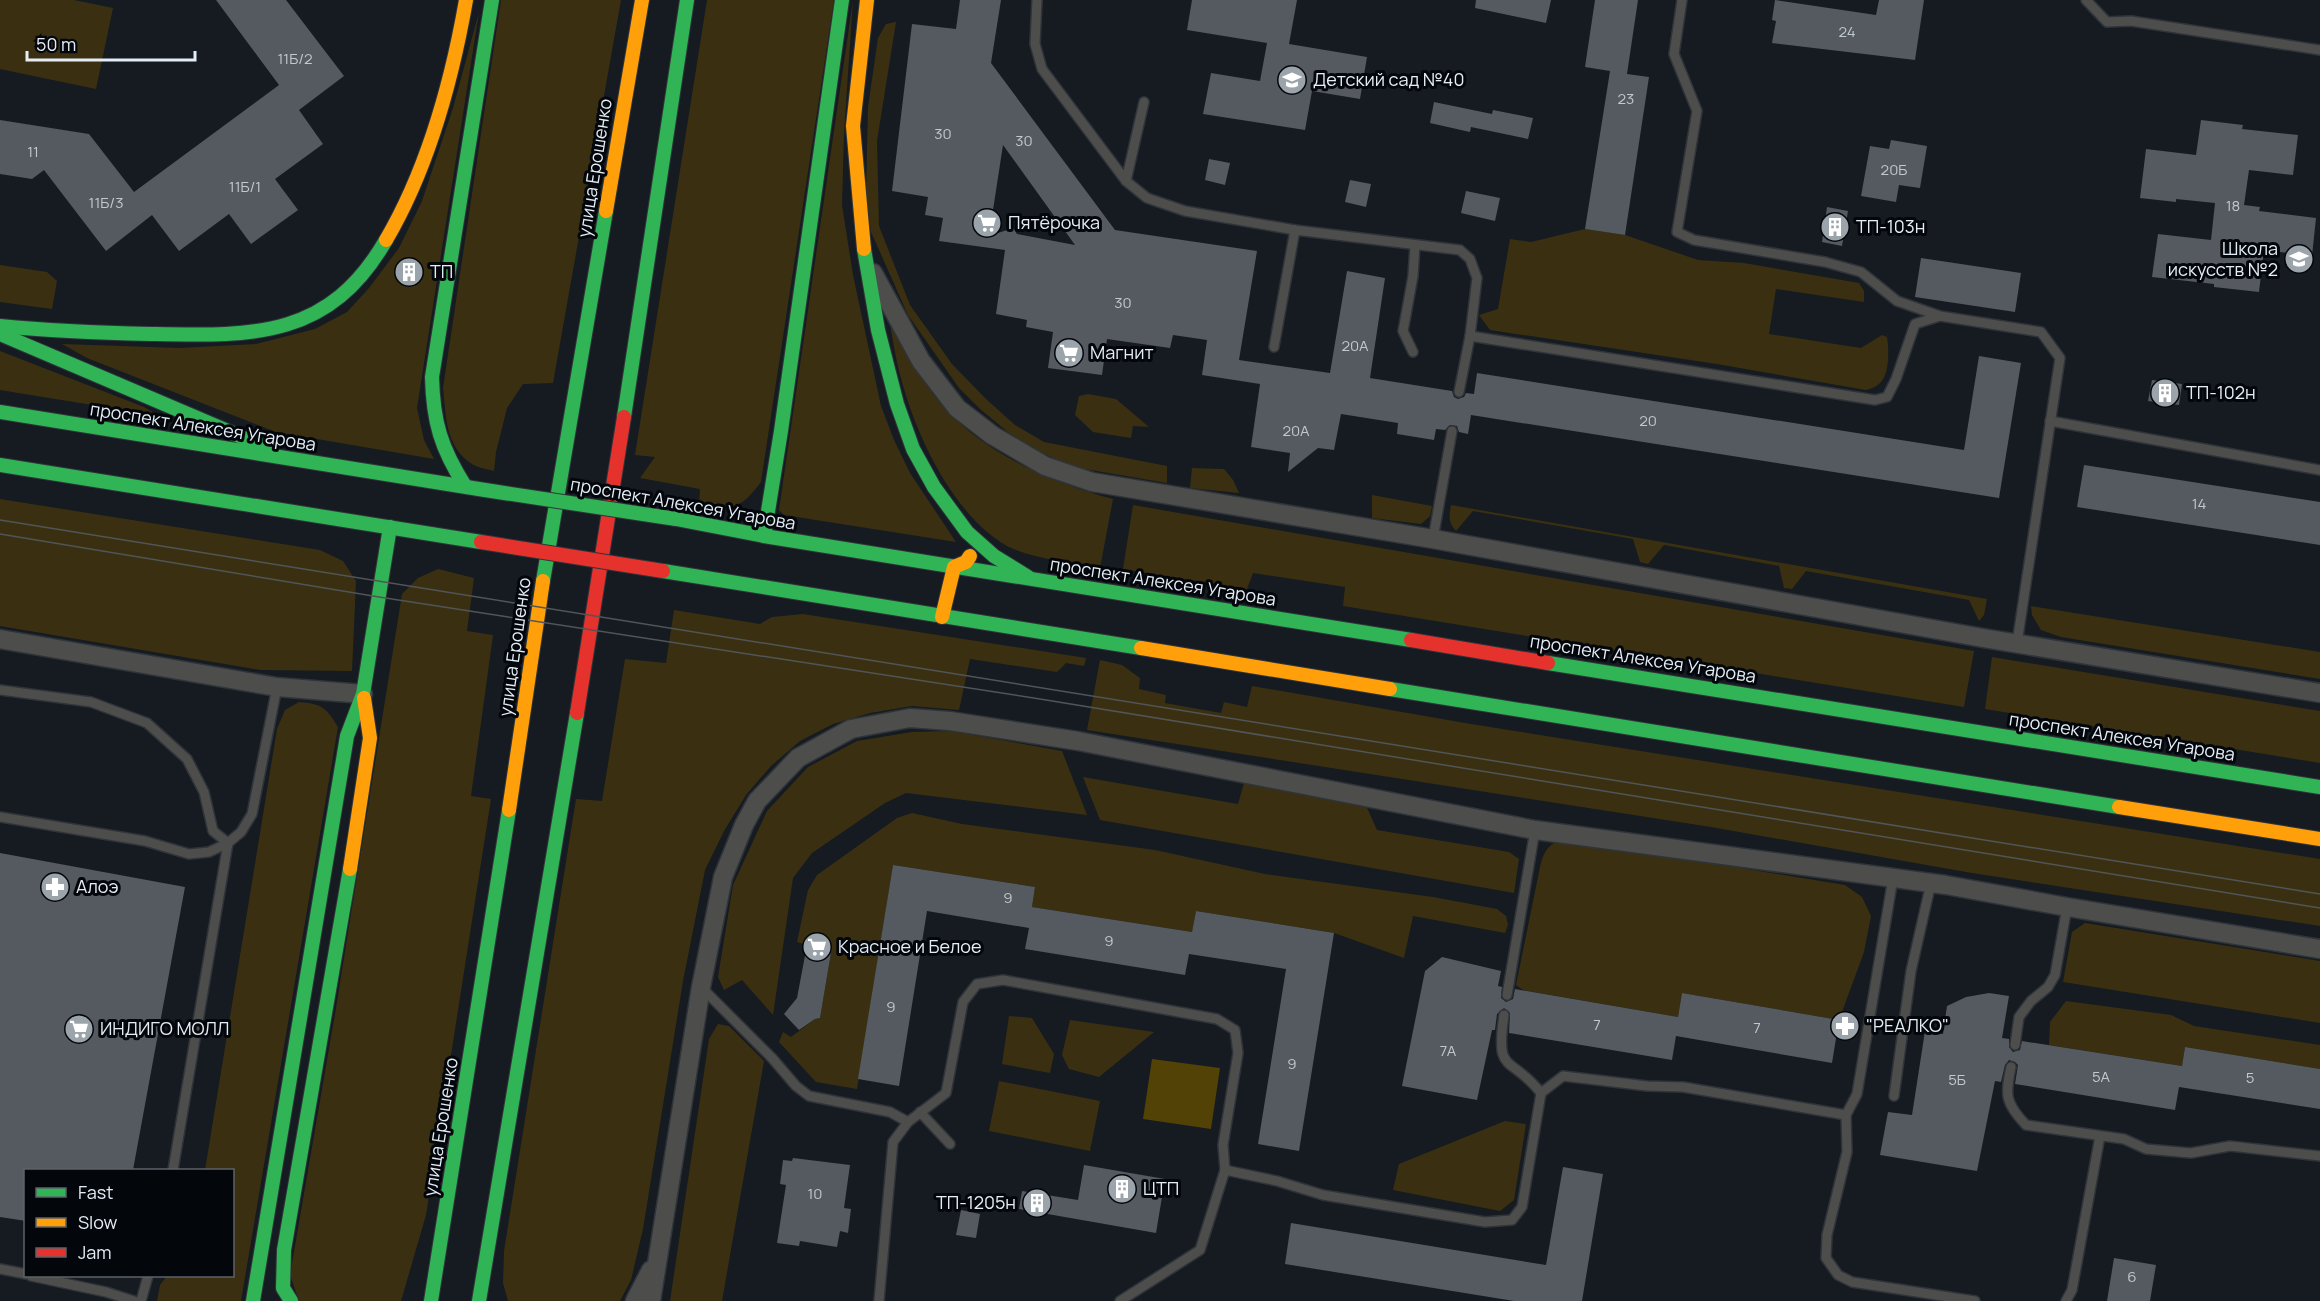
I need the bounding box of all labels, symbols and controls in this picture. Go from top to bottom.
house number: 24 [1838,21,1856,42]
scale bar [27,24,195,62]
text: 50 m [36,32,76,56]
house number: 11Б/2 [277,48,313,69]
school or university icon: Детский сад №40 [1276,64,1308,96]
place label: Детский сад №40 [1313,67,1464,91]
house number: 23 [1618,88,1634,109]
street label: улица Ерошенко [571,97,617,239]
house number: 30 [934,123,952,144]
house number: 30 [1015,130,1033,151]
house number: 11 [27,141,39,162]
house number: 20Б [1881,159,1907,180]
house number: 11Б/1 [229,176,261,197]
house number: 11Б/3 [89,192,123,213]
house number: 18 [2226,195,2240,216]
supermarket icon: Пятёрочка [971,207,1003,239]
place label: Пятёрочка [1008,210,1100,234]
building icon: ТП-103н [1819,211,1851,243]
place label: ТП-103н [1856,214,1925,238]
place label: Школа искусств №2 [2168,236,2278,281]
school or university icon: Школа искусств №2 [2283,243,2315,275]
building icon: ТП [393,256,425,288]
place label: ТП [430,259,453,283]
house number: 30 [1114,292,1132,313]
house number: 20А [1341,335,1369,356]
supermarket icon: Магнит [1053,337,1085,369]
place label: Магнит [1090,340,1154,364]
building icon: ТП-102н [2149,377,2181,409]
place label: ТП-102н [2186,380,2256,404]
street label: проспект Алексея Угарова [89,396,318,456]
house number: 20 [1639,410,1657,431]
house number: 20А [1282,420,1310,441]
street label: проспект Алексея Угарова [569,471,798,535]
house number: 14 [2192,493,2206,514]
street label: проспект Алексея Угарова [1049,551,1278,611]
street label: улица Ерошенко [492,576,536,718]
street label: проспект Алексея Угарова [1529,628,1758,688]
street label: проспект Алексея Угарова [2008,706,2237,766]
pharmacy icon: Алоэ [39,871,71,903]
place label: Алоэ [76,874,118,898]
house number: 9 [1003,887,1013,908]
house number: 9 [1104,930,1114,951]
supermarket icon: Красное и Белое [801,931,833,963]
place label: Красное и Белое [838,934,981,958]
house number: 9 [886,996,896,1017]
pharmacy icon: "РЕАЛКО" [1829,1010,1861,1042]
supermarket icon: ИНДИГО МОЛЛ [63,1013,95,1045]
place label: "РЕАЛКО" [1866,1013,1949,1037]
house number: 7 [1593,1014,1601,1035]
place label: ИНДИГО МОЛЛ [100,1016,229,1040]
house number: 7 [1753,1017,1761,1038]
house number: 7А [1440,1040,1457,1061]
house number: 9 [1287,1053,1297,1074]
street label: улица Ерошенко [417,1056,463,1198]
house number: 5А [2092,1066,2111,1087]
house number: 5 [2246,1067,2254,1088]
house number: 5Б [1948,1069,1966,1090]
legend [24,1169,234,1277]
building icon: ЦТП [1106,1173,1138,1205]
place label: ЦТП [1143,1176,1179,1200]
text: Fast [78,1180,113,1204]
house number: 10 [808,1183,823,1204]
building icon: ТП-1205н [1021,1187,1053,1219]
place label: ТП-1205н [936,1190,1016,1214]
text: Slow [78,1210,118,1234]
text: Jam [78,1240,112,1264]
house number: 6 [2127,1266,2137,1287]

